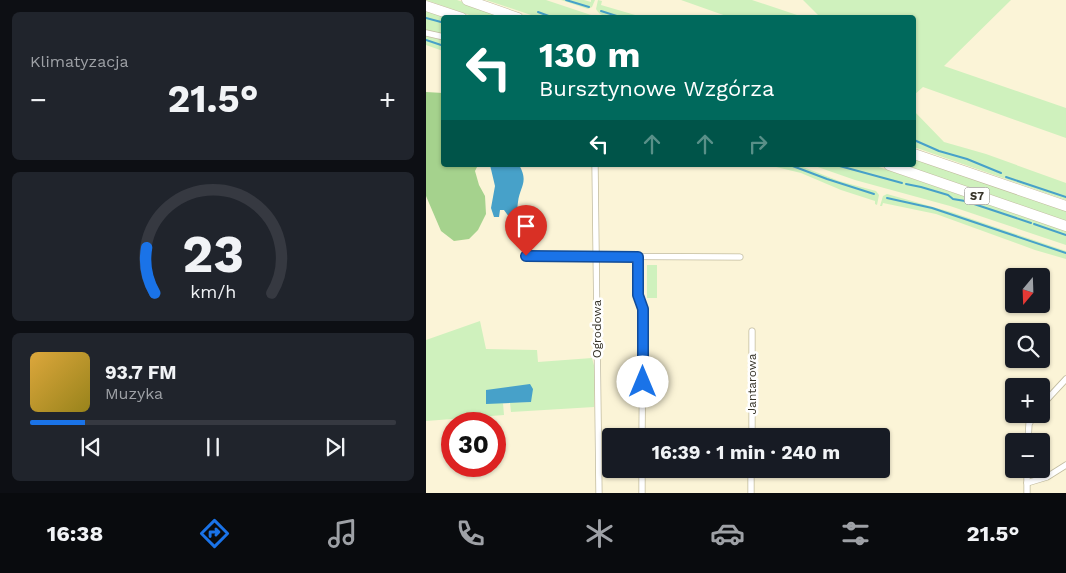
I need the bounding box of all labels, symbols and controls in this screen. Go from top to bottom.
text: 130 m [539,34,640,76]
icon: left [456,35,521,100]
text: Klimatyzacja [30,52,128,71]
text: Bursztynowe Wzgórza [539,76,774,101]
text: 21.5° [167,77,259,121]
text: − [30,83,47,116]
text: + [379,83,396,116]
icon: left [585,130,613,158]
icon: ahead [638,130,666,158]
icon: ahead [691,130,719,158]
icon: right [744,130,772,158]
road number: S7 [964,188,990,205]
pin [505,205,547,256]
icon: arrive [512,212,540,240]
text: 23 [182,224,244,285]
north arrow [1005,268,1050,312]
map controls [1005,268,1050,478]
text: km/h [190,281,236,302]
street label: Ogrodowa [590,300,604,358]
button: search [1005,323,1050,368]
street label: Jantarowa [745,353,759,414]
position arrow [616,355,668,407]
text: 93.7 FM [105,361,177,384]
button: + [1005,378,1050,423]
text: Muzyka [105,384,163,403]
speed limit sign: 30 [441,412,506,477]
icon: previous [77,433,105,461]
icon: pause [199,433,227,461]
icon: next [321,433,349,461]
button: − [1005,433,1050,478]
text: 16:39 · 1 min · 240 m [652,441,840,464]
icon: directions [197,516,232,551]
icon: music [325,516,360,551]
icon: phone [453,516,488,551]
icon: climate [582,516,617,551]
icon: car [710,516,745,551]
icon: filters [838,516,873,551]
text: 16:38 [47,521,103,546]
text: 21.5° [967,521,1019,546]

